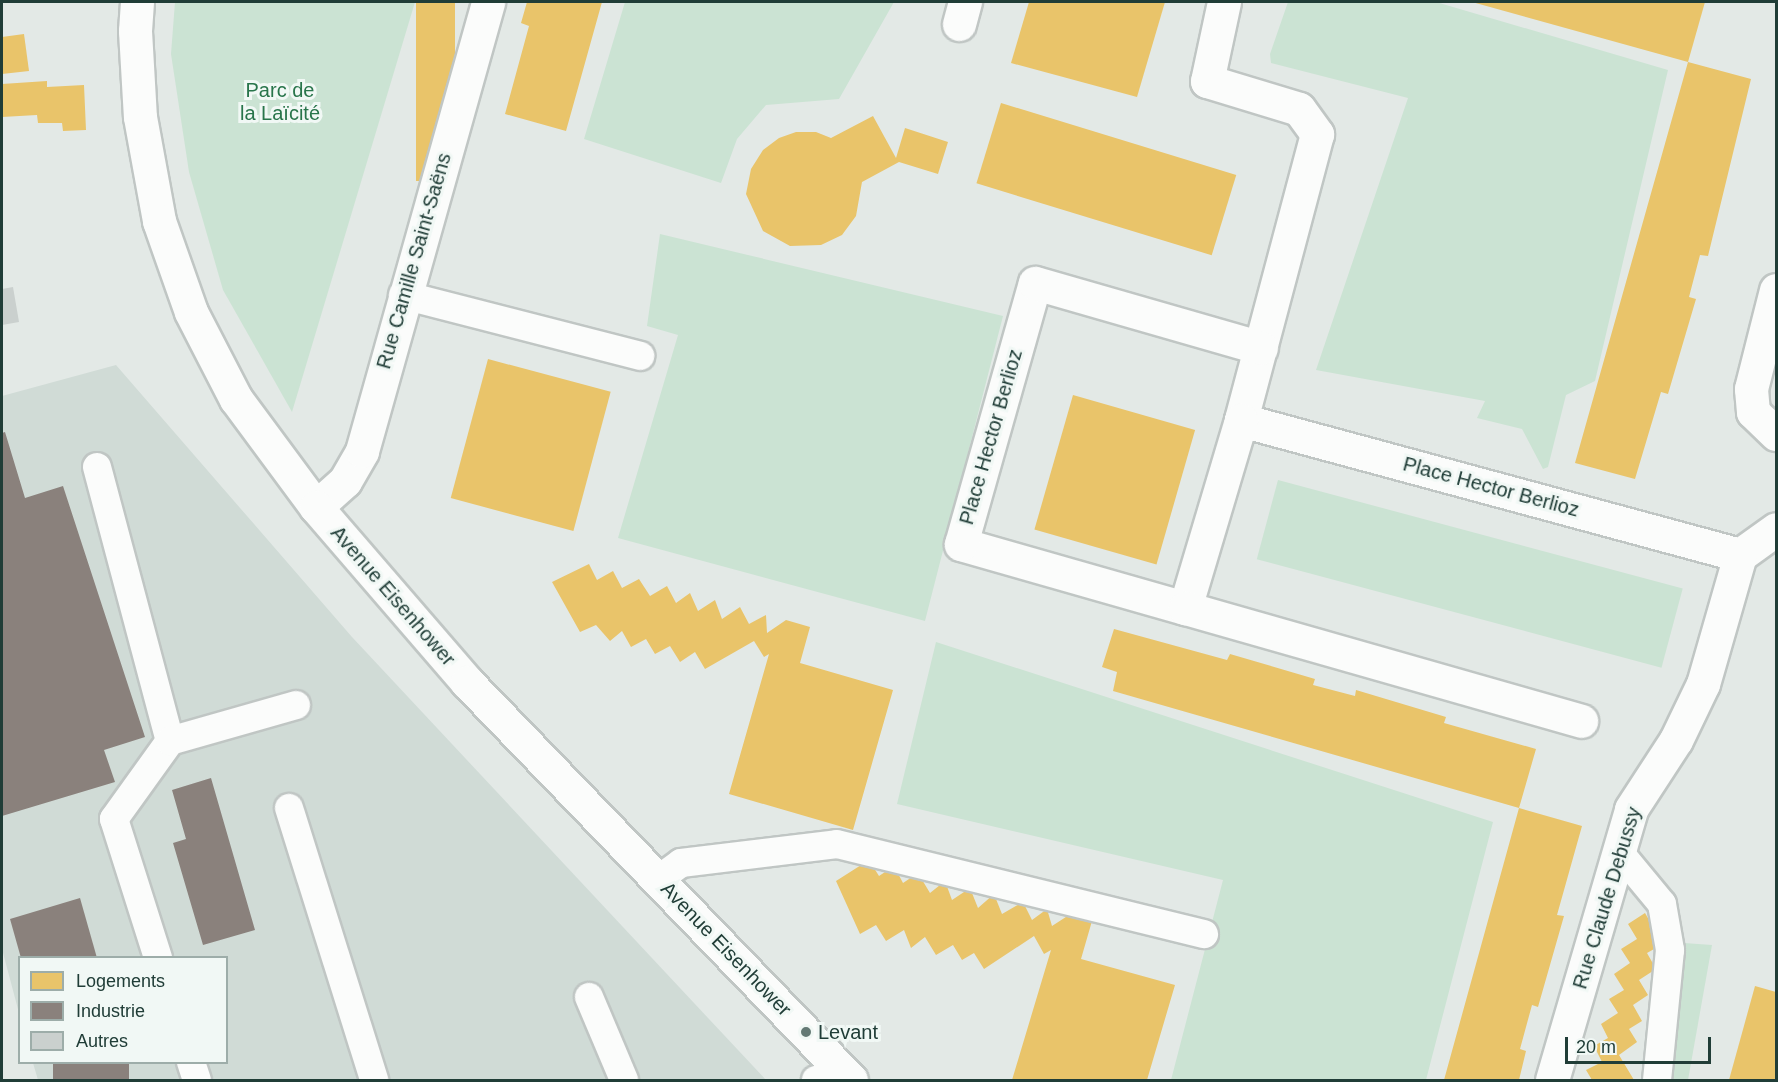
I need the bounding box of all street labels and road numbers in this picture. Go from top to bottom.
street label: Rue Camille Saint-Saëns [372,150,456,372]
street label: Place Hector Berlioz [954,347,1028,527]
street label: Place Hector Berlioz [1400,452,1582,522]
street label: Avenue Eisenhower [326,521,460,671]
street label: Rue Claude Debussy [1568,804,1646,992]
street label: Avenue Eisenhower [656,877,796,1021]

